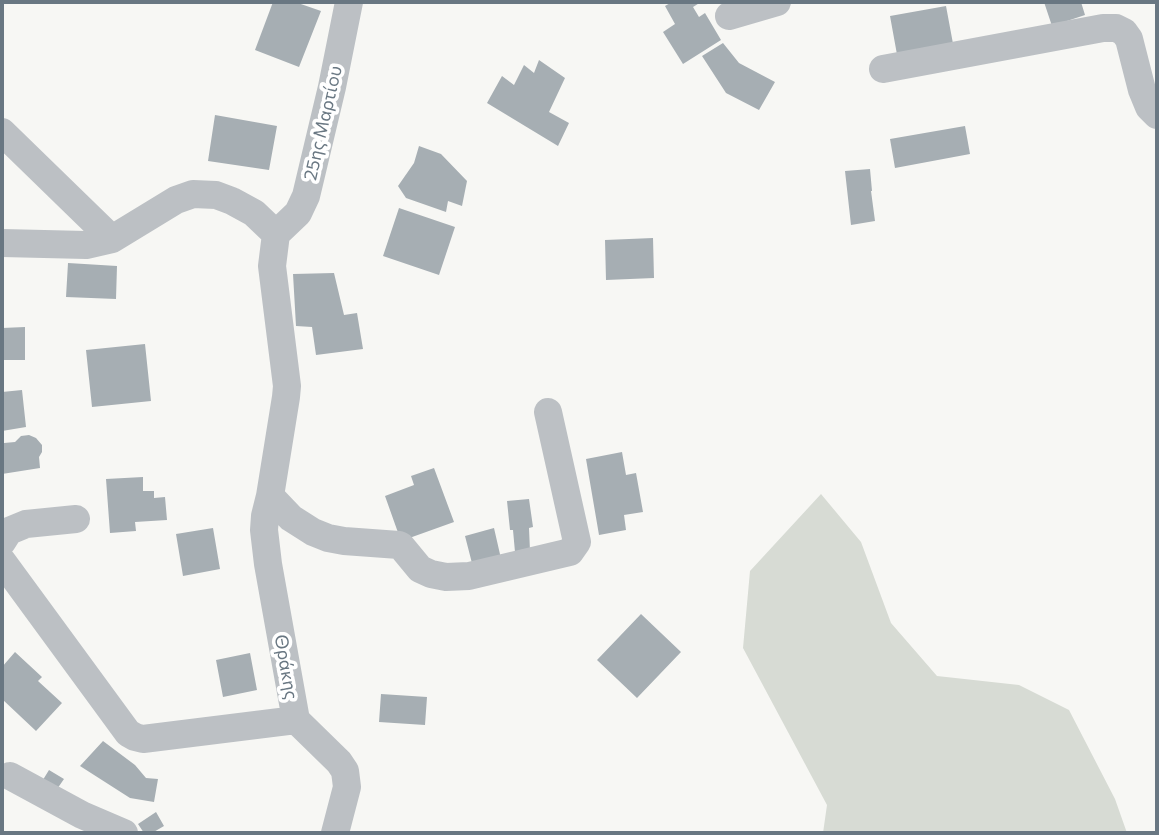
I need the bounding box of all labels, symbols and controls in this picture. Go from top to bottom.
street label: 25ης Μαρτίου [299,64,347,182]
street label: Θράκης [270,633,302,701]

